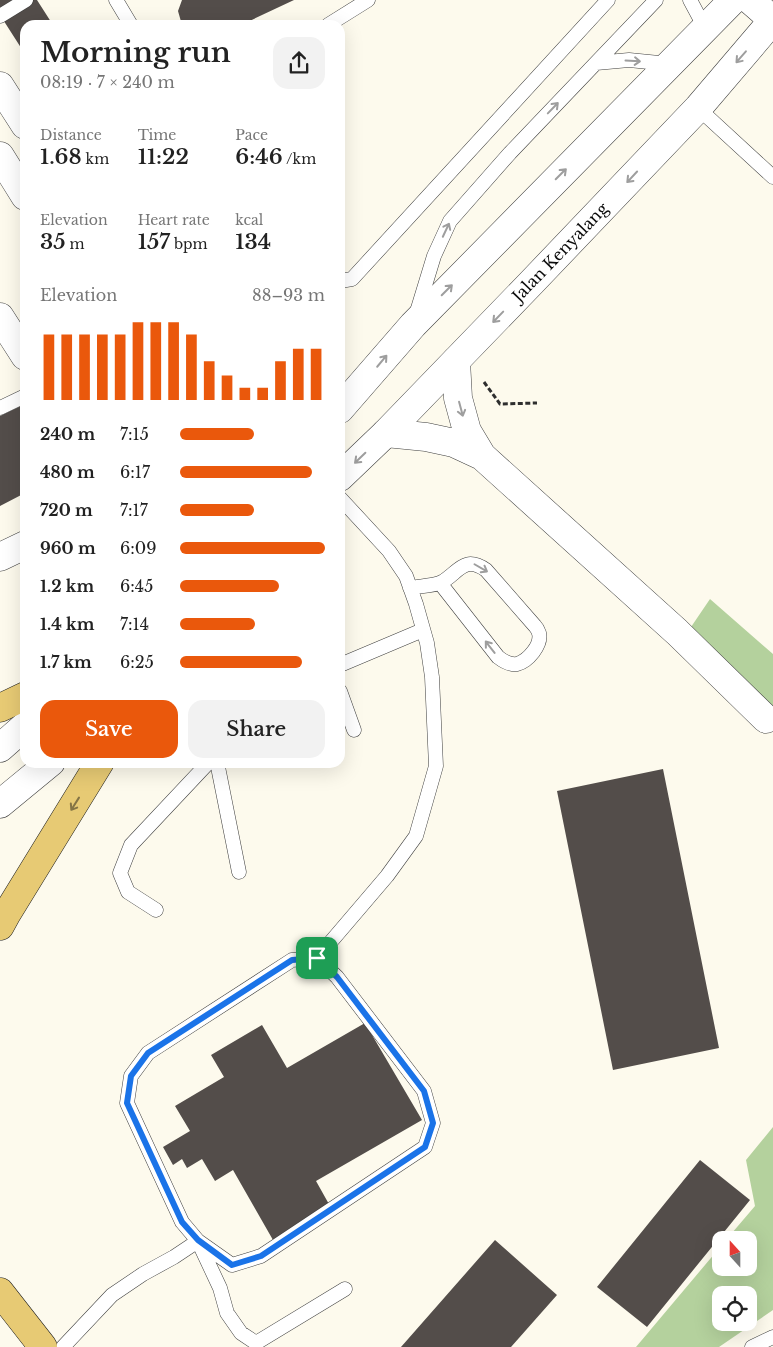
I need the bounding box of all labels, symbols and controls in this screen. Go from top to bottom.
text: Morning run [40,35,231,70]
button: share [273,37,325,89]
one-way arrow [735,51,747,64]
one-way arrow [624,56,640,66]
text: 08:19 · 7 × 240 m [40,72,175,92]
one-way arrow [547,102,559,114]
text: Distance [40,126,102,144]
text: Time [138,126,176,144]
text: Pace [235,126,268,144]
text: 1.68 [40,144,82,170]
text: 11:22 [138,144,189,170]
text: 6:46 [235,144,283,170]
text: km [82,150,109,168]
text: /km [283,150,316,168]
one-way arrow [555,168,567,181]
one-way arrow [626,171,638,184]
street label: Jalan Kenyalang [506,198,613,307]
text: Elevation [40,211,108,229]
text: Heart rate [138,211,210,229]
text: kcal [235,211,263,229]
one-way arrow [442,223,451,238]
text: 35 [40,229,66,255]
text: 157 [138,229,170,255]
text: 134 [235,229,271,255]
text: m [66,235,85,253]
text: bpm [170,235,208,253]
one-way arrow [441,284,453,296]
text: Elevation [40,285,117,305]
text: 88–93 m [252,285,325,305]
one-way arrow [492,311,504,324]
one-way arrow [377,355,388,368]
one-way arrow [457,401,467,417]
text: 240 m [40,424,95,444]
text: 7:15 [120,424,149,444]
one-way arrow [353,452,366,464]
text: 480 m [40,462,95,482]
text: 6:17 [120,462,150,482]
text: 720 m [40,500,93,520]
text: 7:17 [120,500,148,520]
text: 960 m [40,538,96,558]
text: 6:09 [120,538,157,558]
one-way arrow [474,564,488,574]
text: 1.2 km [40,576,94,596]
text: 6:45 [120,576,153,596]
text: 1.4 km [40,614,94,634]
text: 7:14 [120,614,149,634]
one-way arrow [484,641,495,654]
text: 1.7 km [40,652,92,672]
text: 6:25 [120,652,154,672]
button: Save [40,700,178,758]
button: Share [188,700,325,758]
one-way arrow [69,796,79,810]
pin [296,937,338,979]
icon: arrive [303,944,331,972]
north arrow [712,1231,758,1276]
map controls [712,1231,757,1331]
button: locate [712,1286,757,1331]

